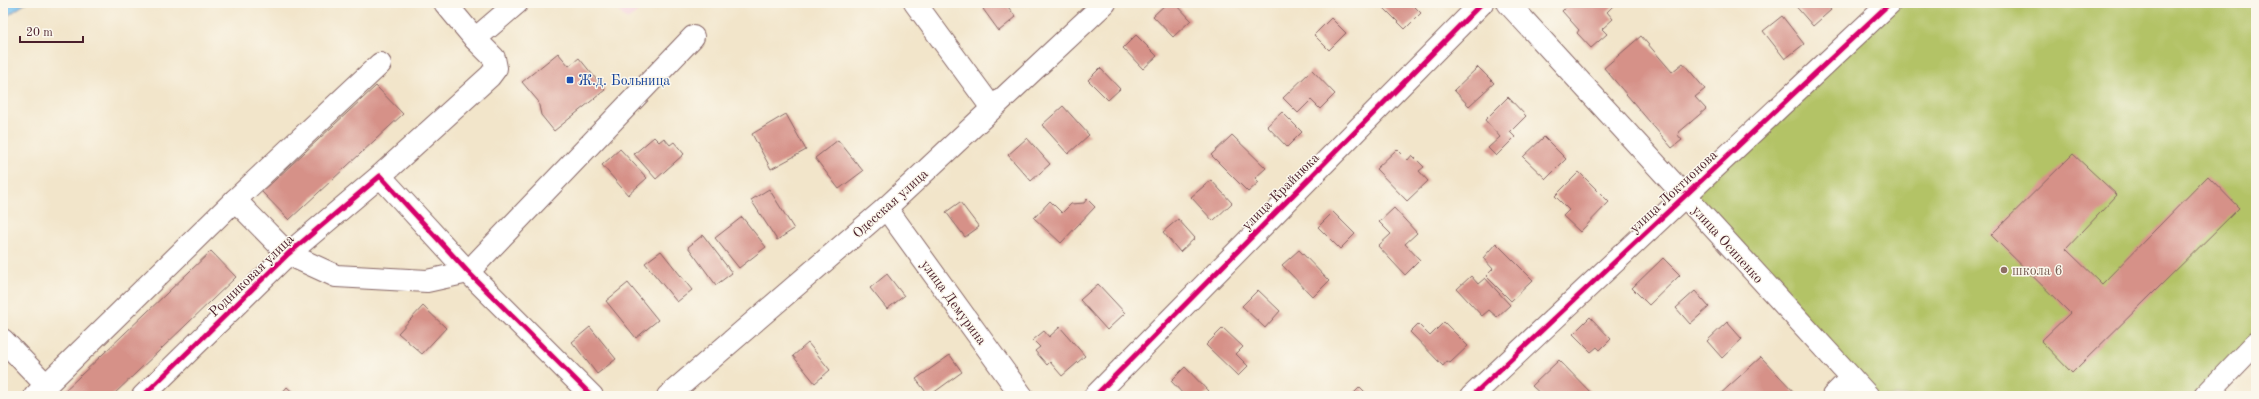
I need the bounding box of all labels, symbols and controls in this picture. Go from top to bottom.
scale bar [20,18,83,44]
text: 20 m [26,27,53,39]
place label: Ж.д. Больница [578,74,670,88]
marker: Ж.д. Больница [565,75,575,85]
street label: улица Локтионова [1627,148,1720,236]
street label: улица Крайнюка [1240,150,1322,233]
street label: Одесская улица [850,167,931,241]
street label: улица Осипенко [1689,203,1766,286]
street label: Родниковая улица [207,232,297,320]
street label: улица Демурина [918,257,989,348]
place label: школа 6 [2012,264,2063,278]
marker: школа 6 [1999,265,2009,275]

